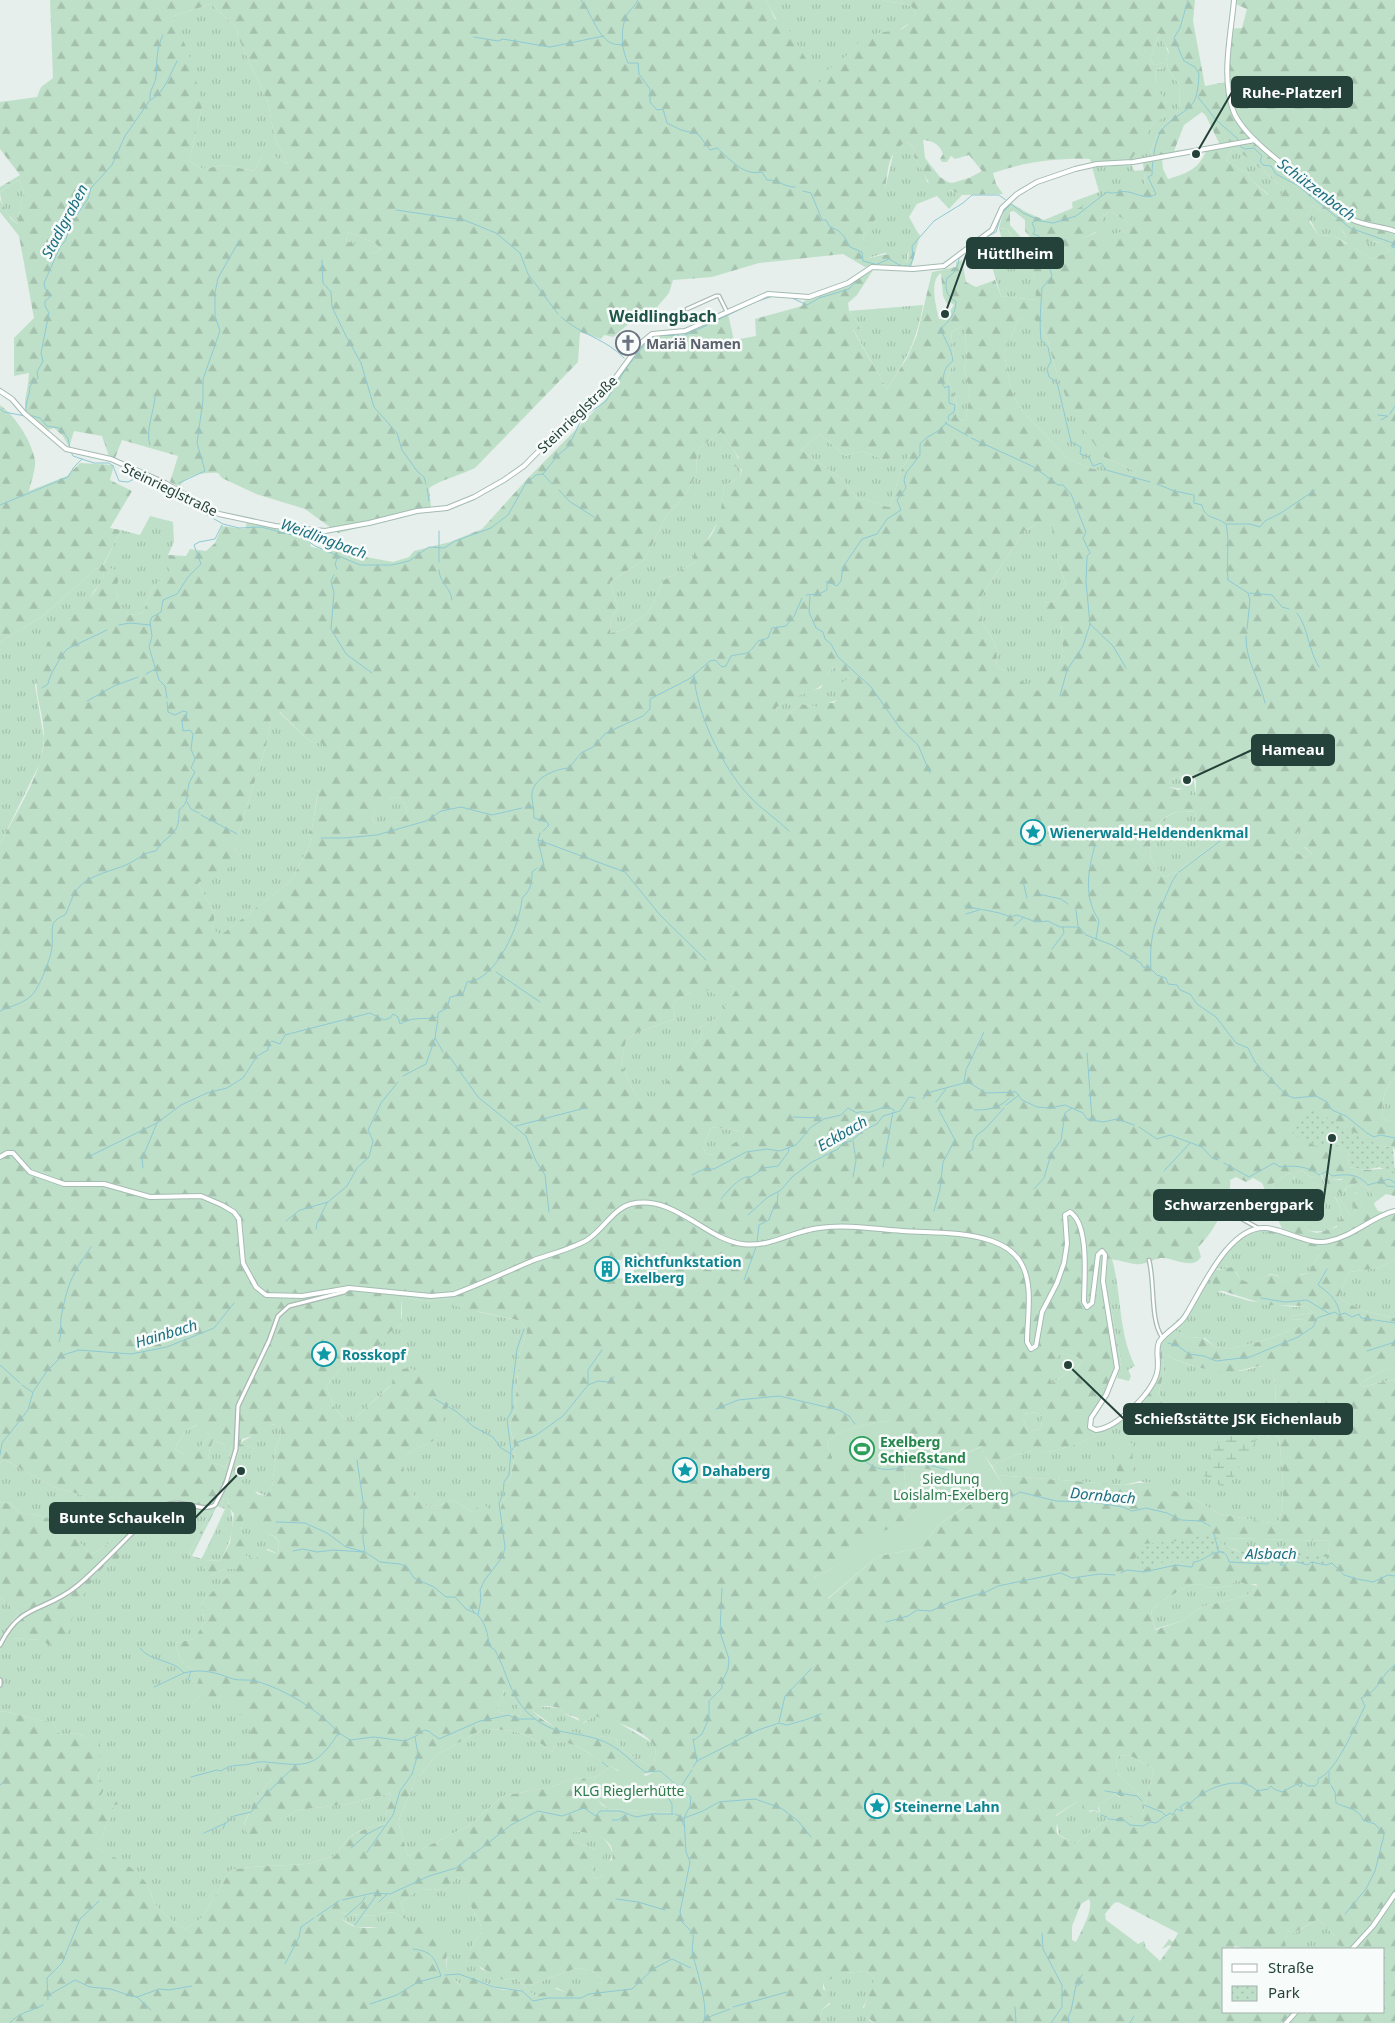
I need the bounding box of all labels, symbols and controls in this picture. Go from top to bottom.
callout: Ruhe-Platzerl [1232,77,1352,107]
text: Ruhe-Platzerl [1242,82,1342,102]
water label: Schützenbach [1274,153,1360,225]
water label: Stadlgraben [36,180,92,262]
callout: Hüttlheim [967,238,1063,268]
text: Hüttlheim [977,243,1053,263]
district label: Weidlingbach [609,305,717,327]
church icon: Mariä Namen [615,330,641,356]
place label: Mariä Namen [646,334,741,353]
street label: Steinrieglstraße [533,371,621,457]
street label: Steinrieglstraße [119,458,221,520]
water label: Weidlingbach [278,513,370,563]
callout: Hameau [1252,735,1334,765]
text: Hameau [1262,739,1324,759]
place icon: Wienerwald-Heldendenkmal [1020,819,1046,845]
place label: Wienerwald-Heldendenkmal [1050,823,1248,842]
water label: Eckbach [813,1111,871,1155]
callout: Schwarzenbergpark [1154,1190,1323,1220]
text: Schwarzenbergpark [1164,1194,1314,1214]
place label: Richtfunkstation Exelberg [624,1252,742,1287]
building icon: Richtfunkstation Exelberg [594,1256,620,1282]
water label: Hainbach [132,1314,200,1352]
place icon: Rosskopf [311,1341,337,1367]
place label: Rosskopf [342,1345,407,1364]
callout: Schießstätte JSK Eichenlaub [1124,1404,1352,1434]
text: Schießstätte JSK Eichenlaub [1134,1408,1342,1428]
place label: Exelberg Schießstand [880,1432,966,1467]
sports icon: Exelberg Schießstand [849,1436,875,1462]
place icon: Dahaberg [672,1457,698,1483]
place label: Dahaberg [702,1461,770,1480]
park label: Siedlung Loislalm-Exelberg [893,1469,1009,1504]
water label: Dornbach [1069,1482,1137,1508]
callout: Bunte Schaukeln [50,1503,195,1533]
text: Bunte Schaukeln [59,1507,185,1527]
water label: Alsbach [1244,1543,1297,1563]
park label: KLG Rieglerhütte [574,1781,685,1800]
place icon: Steinerne Lahn [864,1793,890,1819]
place label: Steinerne Lahn [894,1797,1000,1816]
legend [1222,1948,1385,2013]
text: Straße [1268,1957,1314,1977]
text: Park [1268,1982,1300,2002]

